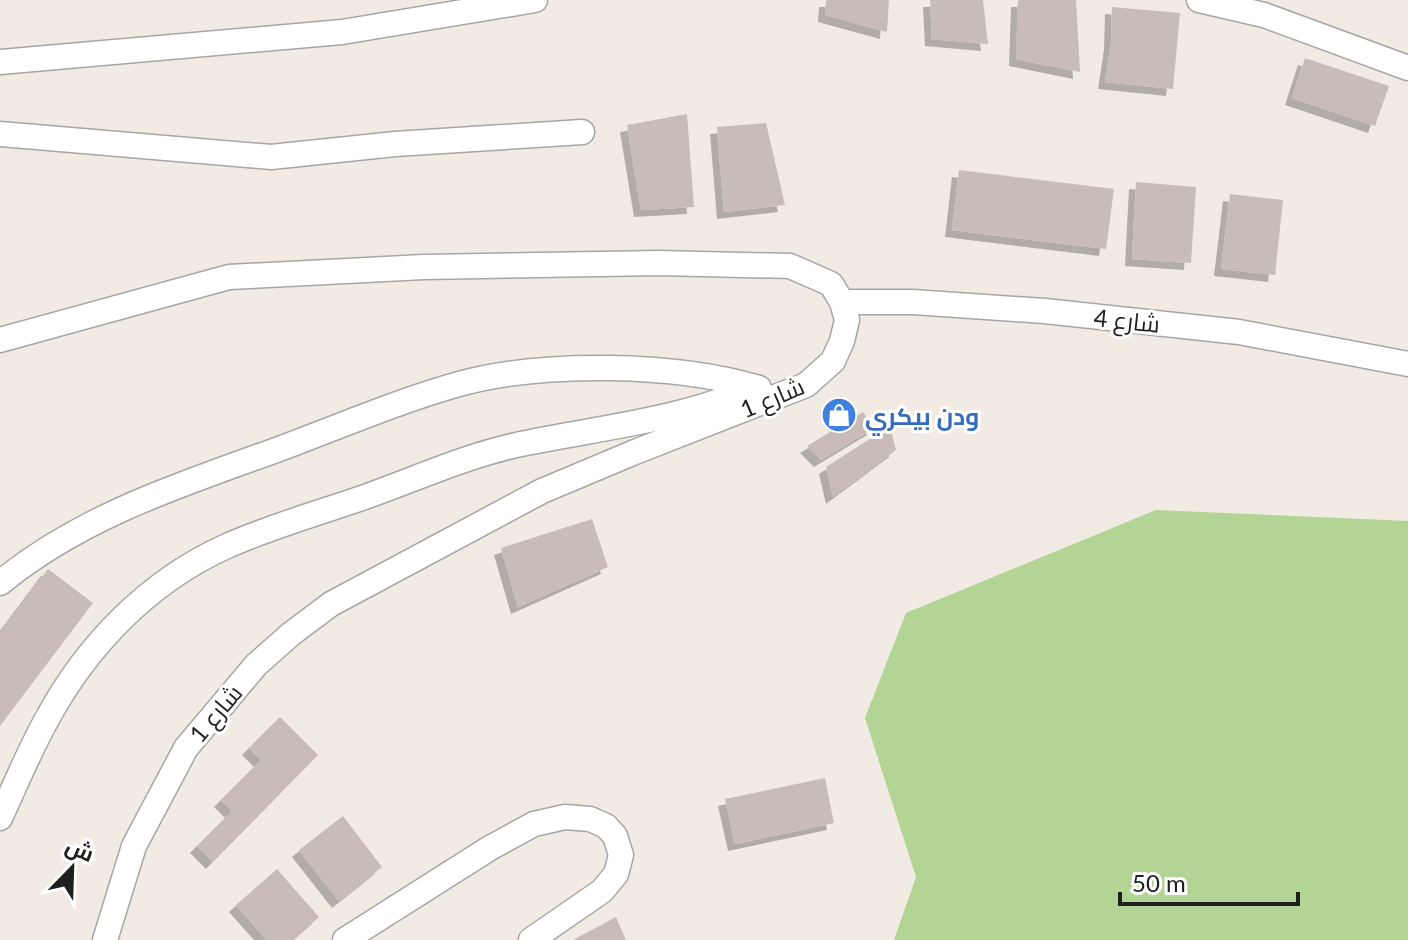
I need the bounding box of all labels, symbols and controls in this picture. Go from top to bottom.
street label: شارع 4 [1092,302,1162,341]
street label: شارع 1 [736,371,809,426]
shop icon: ودن بيكري [820,396,858,434]
place label: ودن بيكري [865,401,979,436]
street label: شارع 1 [182,678,250,750]
north arrow [32,828,112,908]
text: ش [61,831,98,868]
scale bar [1120,856,1298,906]
text: 50 m [1132,868,1186,897]

